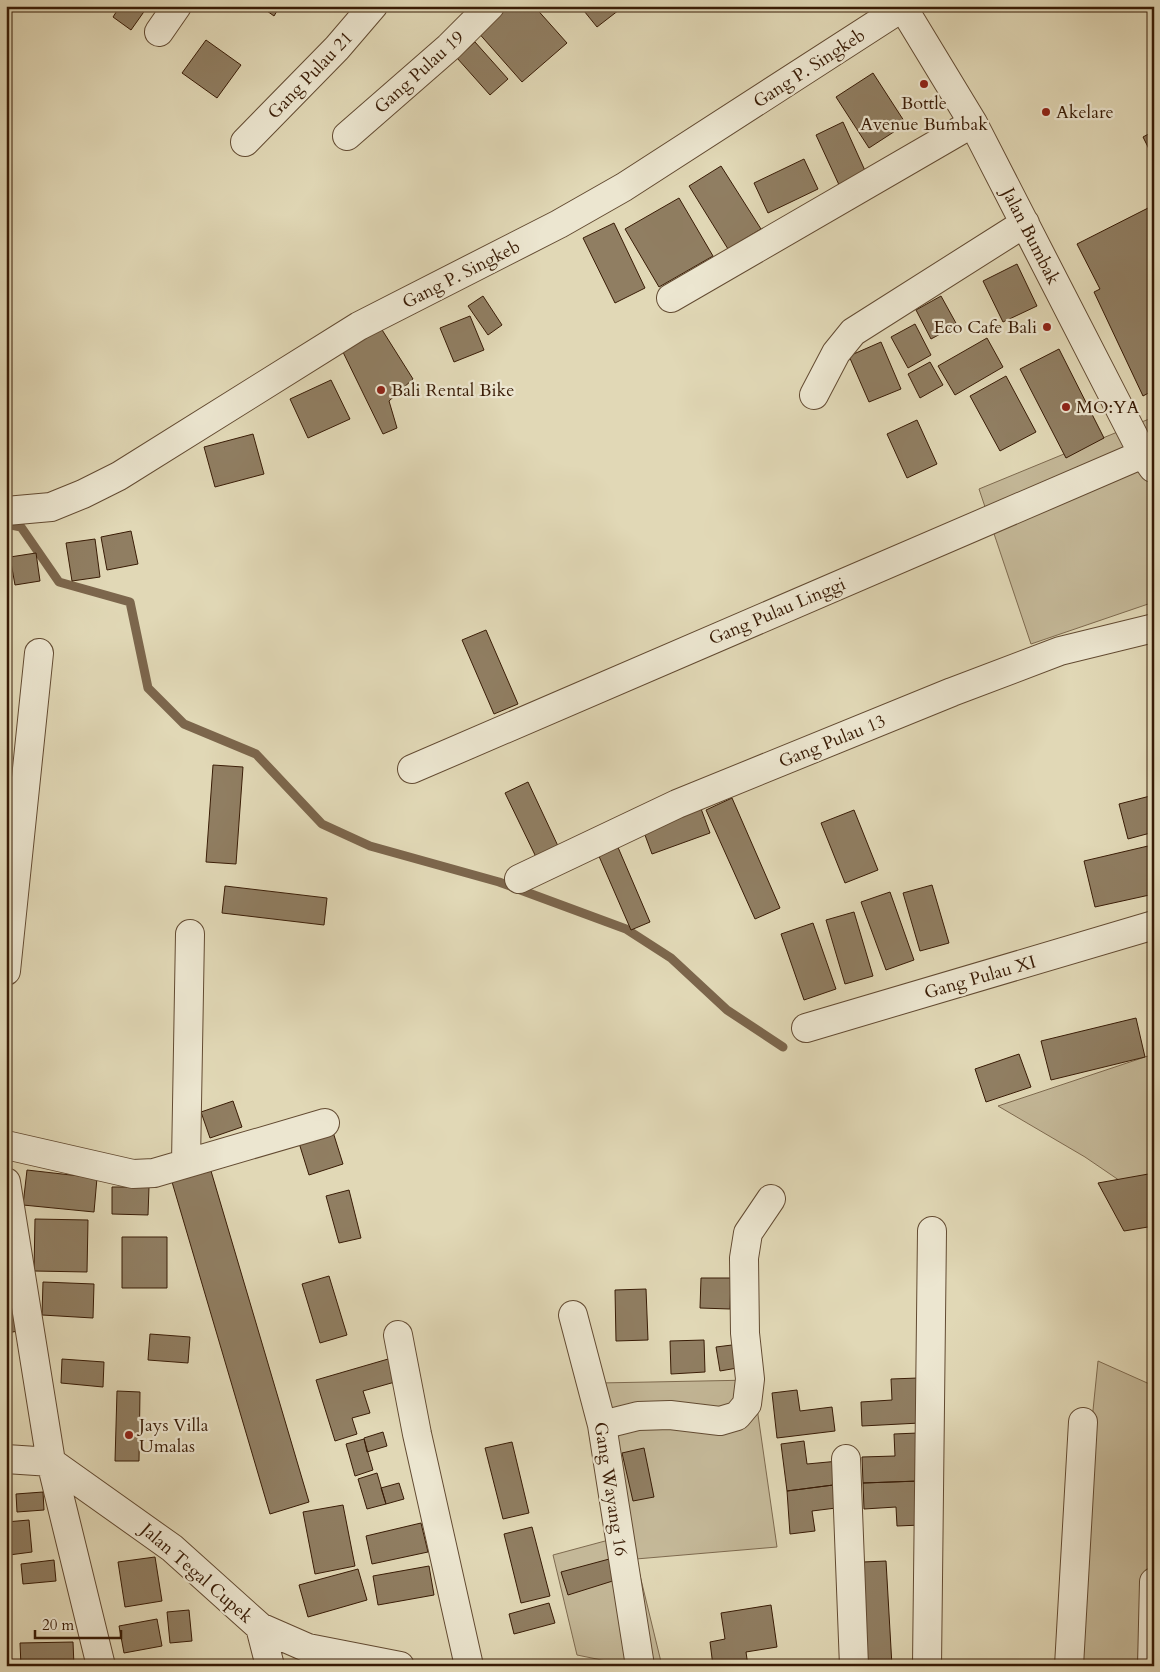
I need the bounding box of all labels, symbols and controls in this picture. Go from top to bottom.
street label: Gang P. Singkeb [748,23,870,114]
street label: Gang Pulau 19 [369,25,470,120]
street label: Gang Pulau 21 [262,26,359,125]
marker: Bottle Avenue Bumbak [918,78,930,90]
place label: Bottle Avenue Bumbak [860,91,988,137]
place label: Akelare [1056,100,1114,125]
marker: Akelare [1040,106,1052,118]
street label: Jalan Bumbak [994,181,1066,289]
street label: Gang P. Singkeb [398,234,524,315]
place label: Eco Cafe Bali [933,315,1037,340]
marker: Eco Cafe Bali [1041,321,1053,333]
place label: Bali Rental Bike [391,378,514,403]
marker: Bali Rental Bike [375,384,387,396]
place label: MO:YA [1076,395,1140,420]
marker: MO:YA [1060,401,1072,413]
street label: Gang Pulau Linggi [705,571,849,652]
street label: Gang Pulau 13 [775,709,889,774]
street label: Gang Pulau XI [921,950,1039,1005]
place label: Jays Villa Umalas [136,1413,209,1459]
street label: Gang Wayang 16 [588,1420,633,1558]
marker: Jays Villa Umalas [123,1429,135,1441]
street label: Jalan Tegal Cupek [133,1516,258,1629]
scale bar [35,1607,121,1639]
text: 20 m [42,1615,74,1635]

